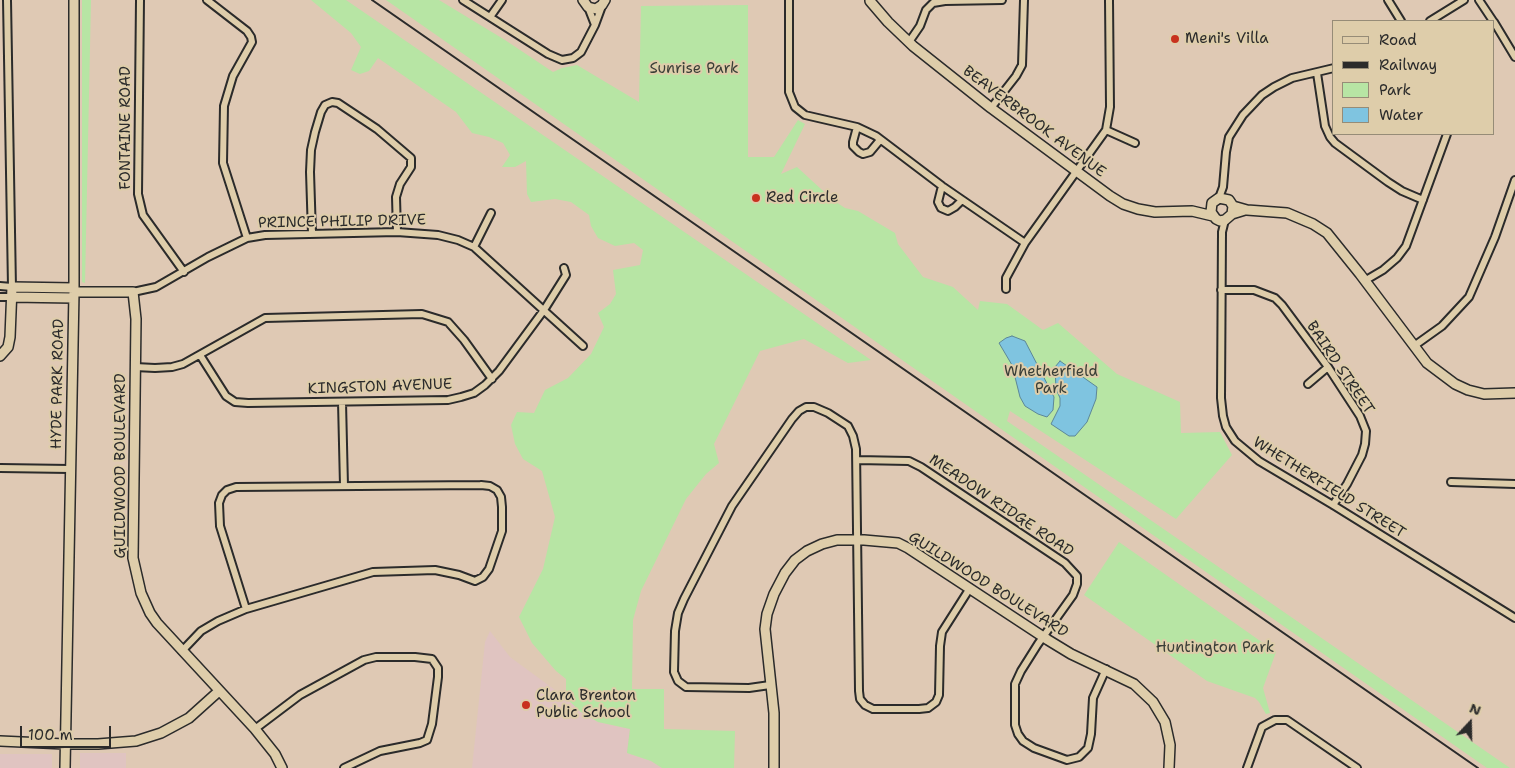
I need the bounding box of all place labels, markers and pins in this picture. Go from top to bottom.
place label: Meni's Villa [1185,30,1268,48]
marker: Meni's Villa [1169,33,1181,45]
place label: Red Circle [766,189,838,207]
marker: Red Circle [750,192,762,204]
place label: Clara Brenton Public School [536,687,636,722]
marker: Clara Brenton Public School [520,699,532,711]

